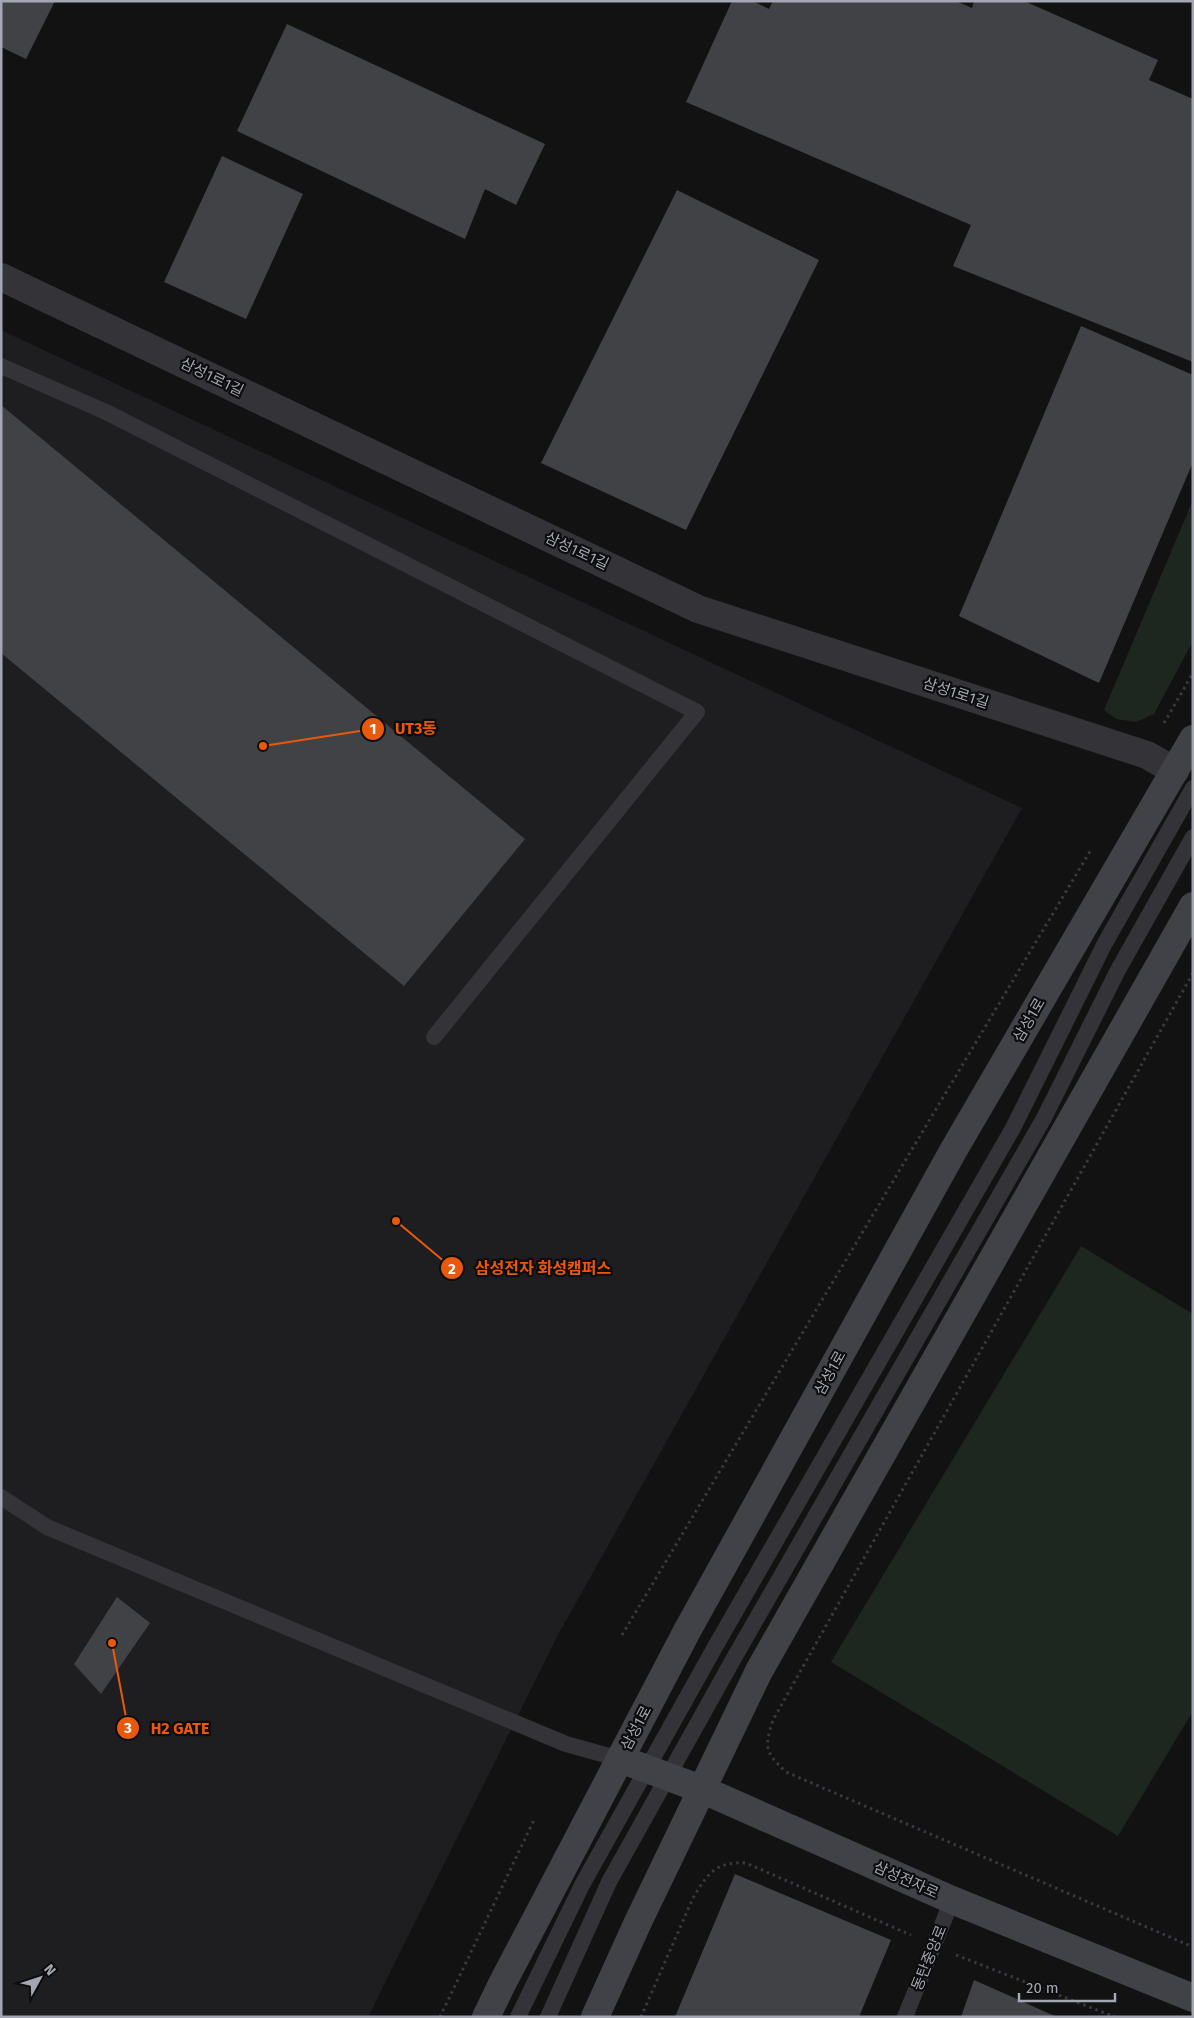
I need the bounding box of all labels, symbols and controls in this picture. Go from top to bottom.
street label: 삼성1로1길 [177,354,247,400]
street label: 삼성1로1길 [542,528,612,574]
street label: 삼성1로1길 [921,674,991,712]
callout: UT3동 [360,713,447,744]
text: UT3동 [395,719,437,738]
text: 1 [370,720,376,738]
street label: 삼성1로 [1009,995,1049,1045]
callout: 삼성전자 화성캠퍼스 [439,1253,621,1284]
text: 삼성전자 화성캠퍼스 [475,1259,611,1278]
text: 2 [448,1260,456,1278]
street label: 삼성1로 [811,1348,849,1398]
street label: 삼성1로 [617,1703,655,1753]
callout: H2 GATE [116,1712,220,1743]
text: 3 [123,1719,132,1737]
text: H2 GATE [151,1719,209,1738]
street label: 삼성전자로 [871,1858,941,1902]
street label: 동탄중앙로 [908,1923,950,1993]
north arrow [15,1953,65,2003]
text: N [40,1961,59,1979]
scale bar [1019,1970,1115,2002]
text: 20 m [1026,1979,1059,1997]

